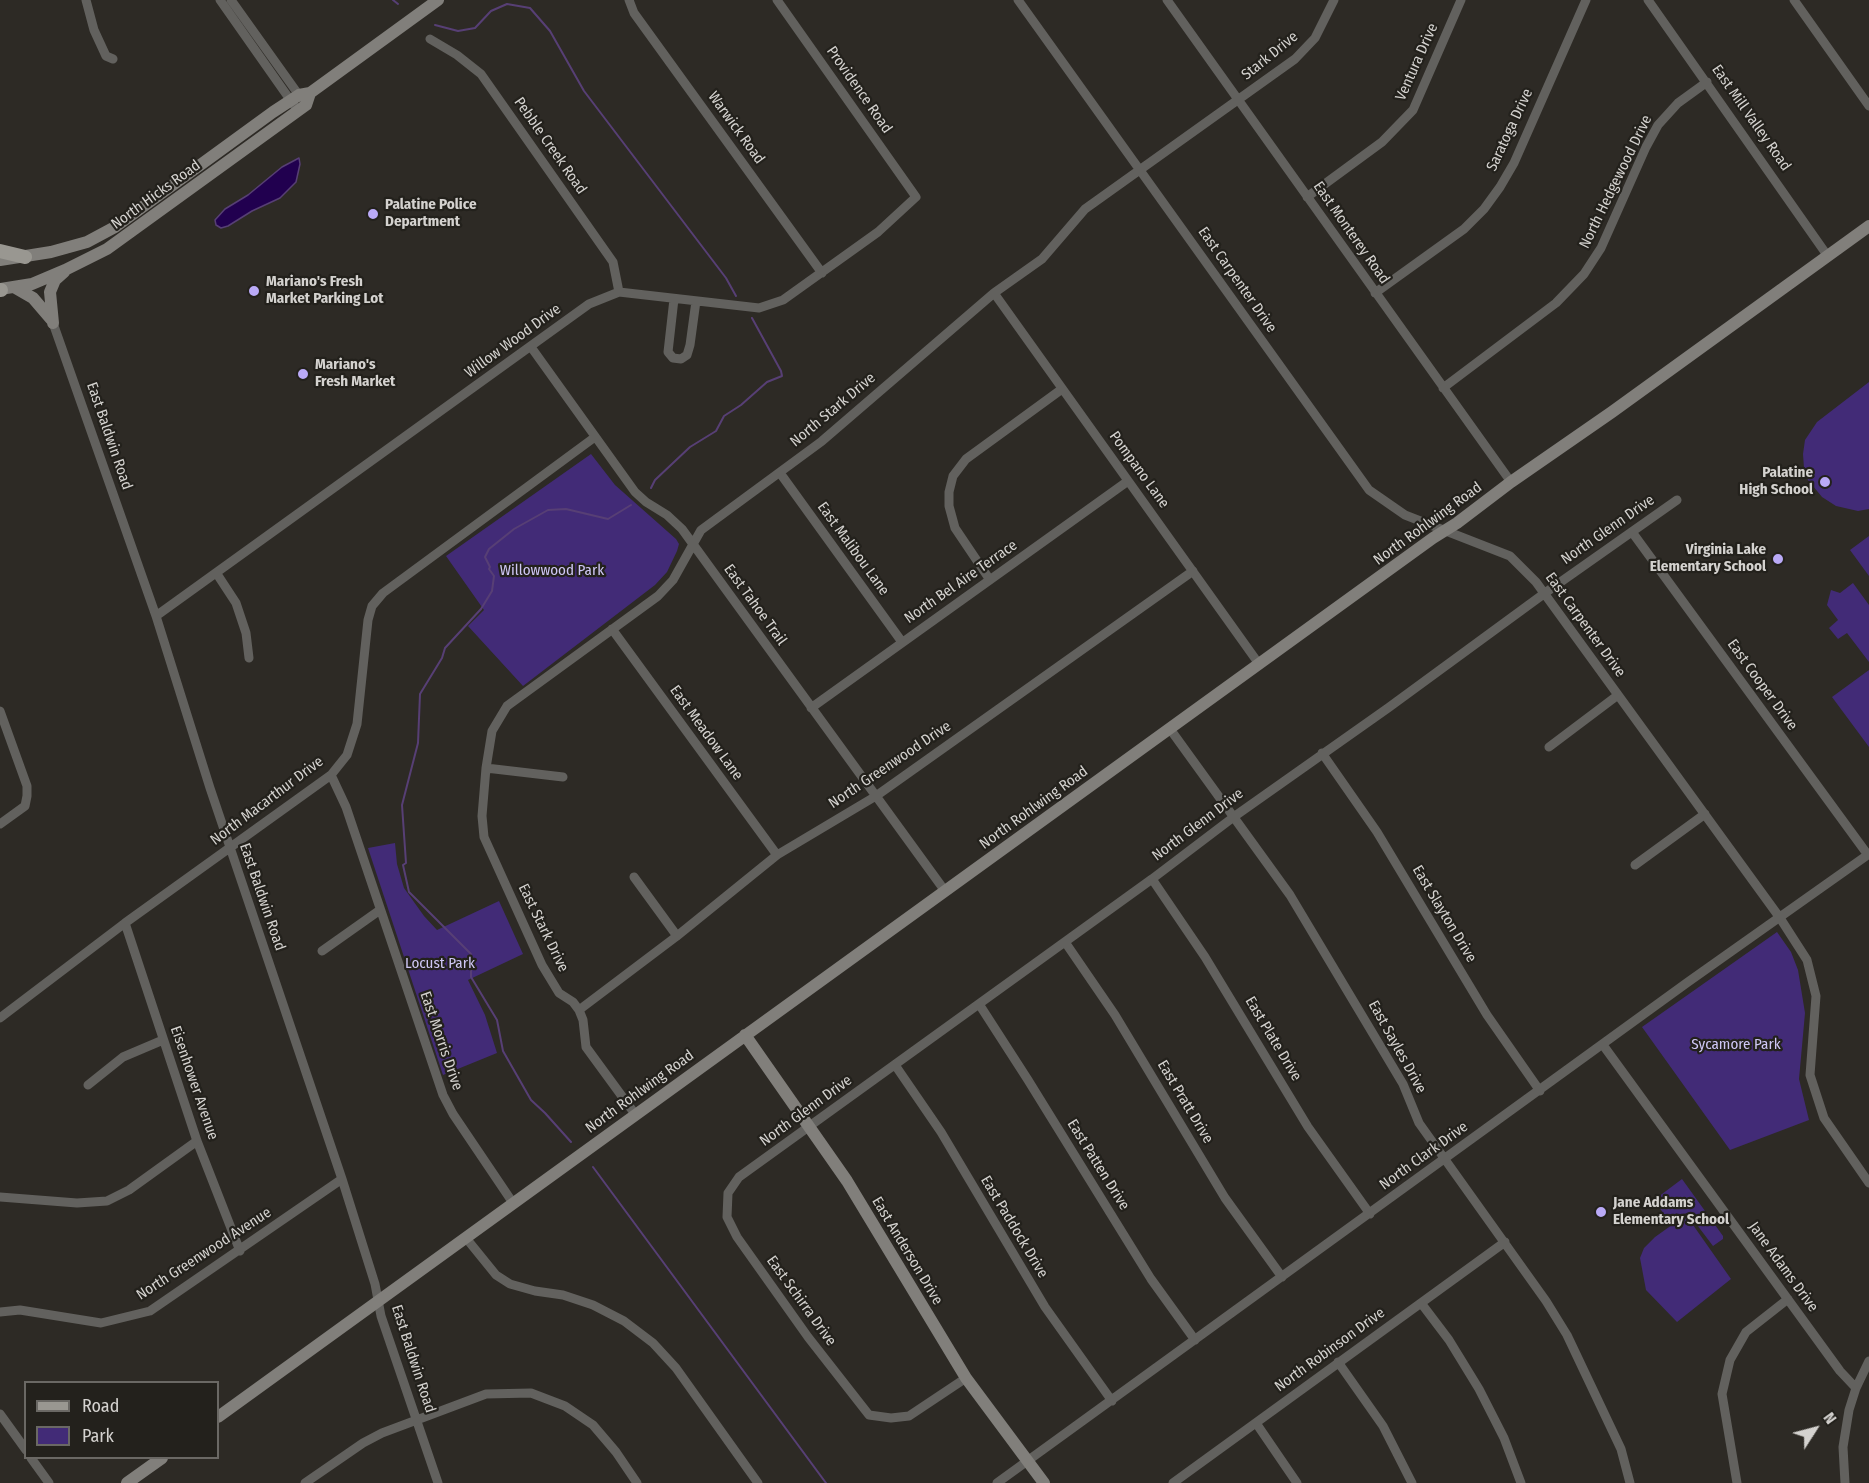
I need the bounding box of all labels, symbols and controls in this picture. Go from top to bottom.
street label: Ventura Drive [1392,21,1442,103]
street label: Stark Drive [1238,28,1302,84]
street label: Providence Road [822,43,896,137]
street label: East Mill Valley Road [1708,61,1794,175]
street label: Saratoga Drive [1483,86,1537,174]
street label: Warwick Road [704,88,768,168]
street label: Pebble Creek Road [510,94,590,198]
street label: North Hedgewood Drive [1576,112,1656,252]
street label: North Hicks Road [108,157,204,233]
street label: East Monterey Road [1309,178,1393,288]
place label: Palatine Police Department [385,196,477,231]
marker: Palatine Police Department [366,207,380,221]
street label: East Carpenter Drive [1194,224,1280,336]
place label: Mariano's Fresh Market Parking Lot [266,273,384,308]
marker: Mariano's Fresh Market Parking Lot [247,284,261,298]
street label: Willow Wood Drive [461,300,565,382]
place label: Mariano's Fresh Market [315,356,395,391]
marker: Mariano's Fresh Market [296,367,310,381]
street label: North Stark Drive [787,369,879,451]
street label: East Baldwin Road [82,380,136,492]
street label: Pompano Lane [1105,428,1173,512]
place label: Palatine High School [1739,464,1813,499]
marker: Palatine High School [1818,475,1832,489]
street label: North Rohlwing Road [1370,479,1486,569]
street label: North Glenn Drive [1558,491,1658,569]
street label: East Malibou Lane [813,499,893,599]
street label: North Bel Aire Terrace [901,536,1021,628]
place label: Virginia Lake Elementary School [1650,541,1766,576]
marker: Virginia Lake Elementary School [1771,552,1785,566]
street label: East Tahoe Trail [720,561,790,649]
park label: Willowwood Park [500,562,604,580]
street label: East Carpenter Drive [1541,569,1629,681]
street label: East Cooper Drive [1723,636,1801,734]
street label: East Meadow Lane [666,682,746,784]
street label: North Greenwood Drive [825,717,955,813]
street label: North Macarthur Drive [207,753,327,849]
street label: North Rohlwing Road [976,763,1092,853]
street label: North Glenn Drive [1149,785,1247,865]
street label: East Baldwin Road [235,841,289,953]
street label: East Slayton Drive [1408,862,1480,966]
street label: East Stark Drive [514,881,572,975]
park label: Locust Park [405,955,475,973]
street label: East Morris Drive [416,989,466,1093]
street label: East Plate Drive [1241,994,1305,1084]
street label: East Sayles Drive [1364,998,1430,1096]
street label: Eisenhower Avenue [166,1024,222,1142]
park label: Sycamore Park [1691,1036,1781,1054]
street label: North Rohlwing Road [582,1047,698,1137]
street label: East Pratt Drive [1153,1057,1217,1147]
street label: North Glenn Drive [756,1072,856,1150]
street label: East Patten Drive [1063,1116,1133,1214]
street label: North Clark Drive [1376,1118,1472,1194]
street label: East Paddock Drive [976,1173,1052,1281]
street label: East Anderson Drive [868,1194,946,1308]
place label: Jane Addams Elementary School [1613,1194,1729,1229]
street label: North Greenwood Avenue [133,1204,275,1304]
marker: Jane Addams Elementary School [1594,1205,1608,1219]
street label: Jane Adams Drive [1744,1219,1822,1315]
street label: East Schirra Drive [762,1252,840,1350]
street label: East Baldwin Road [387,1303,439,1415]
street label: North Robinson Drive [1271,1304,1389,1396]
legend [24,1381,219,1459]
text: Road [82,1395,119,1417]
north arrow [1785,1399,1845,1459]
text: N [1819,1409,1840,1428]
text: Park [82,1425,114,1447]

